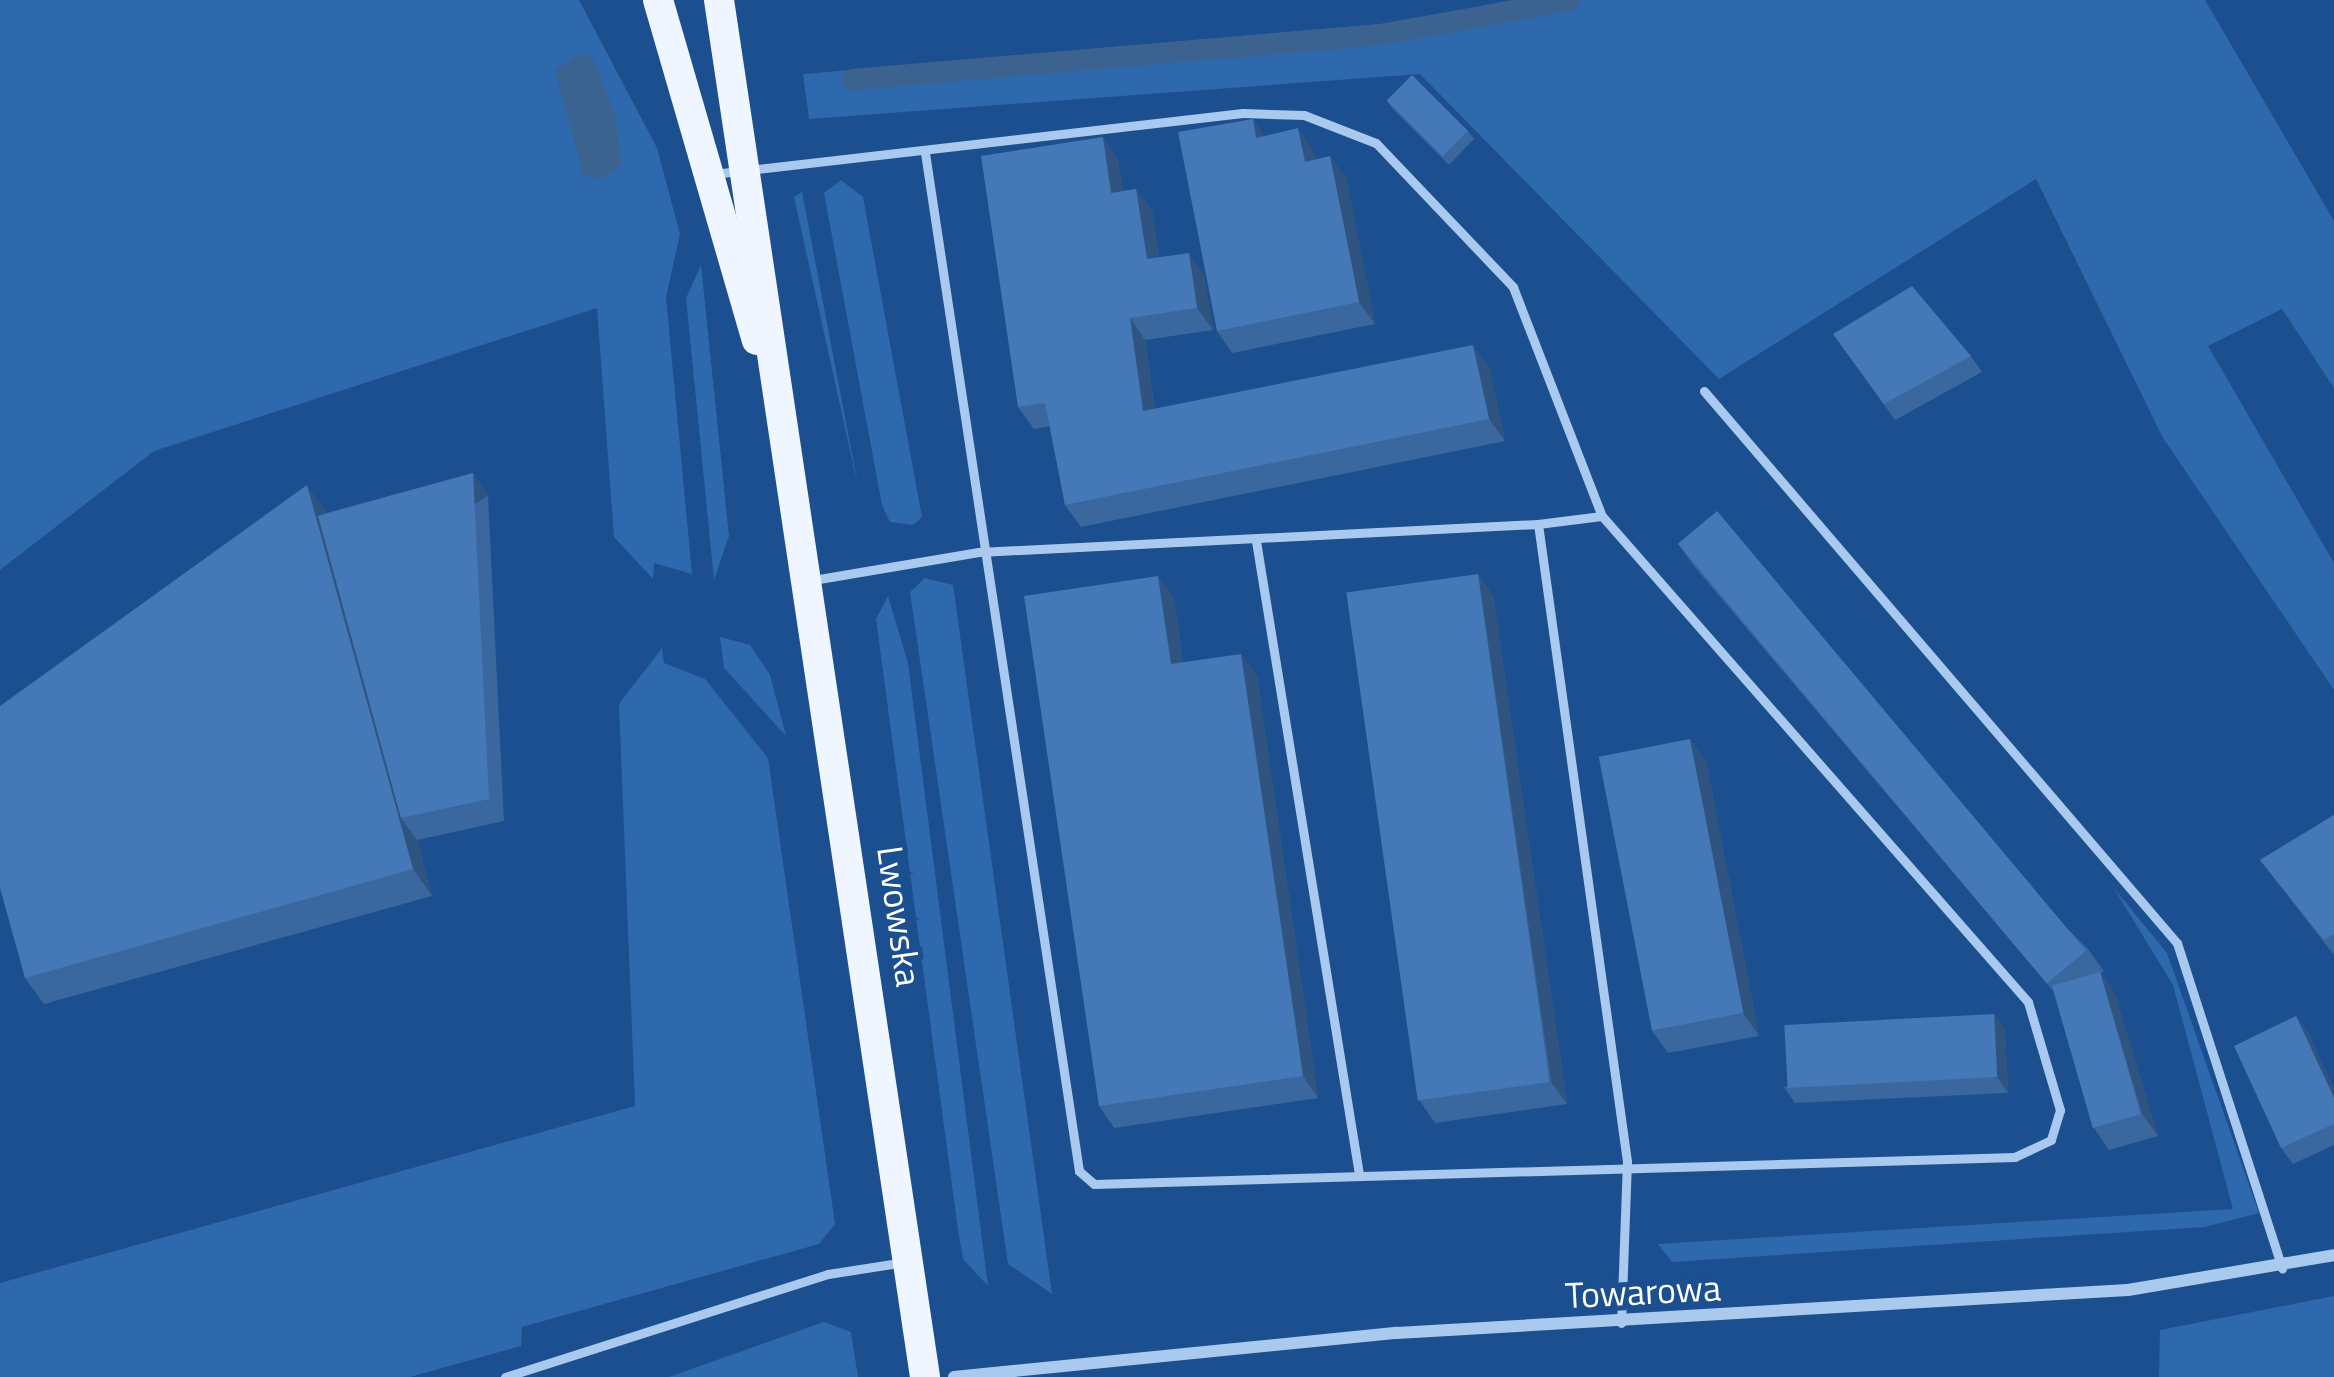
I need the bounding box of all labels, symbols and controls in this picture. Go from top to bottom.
street label: Lwowska [869,843,931,989]
street label: Towarowa [1564,1265,1722,1317]

